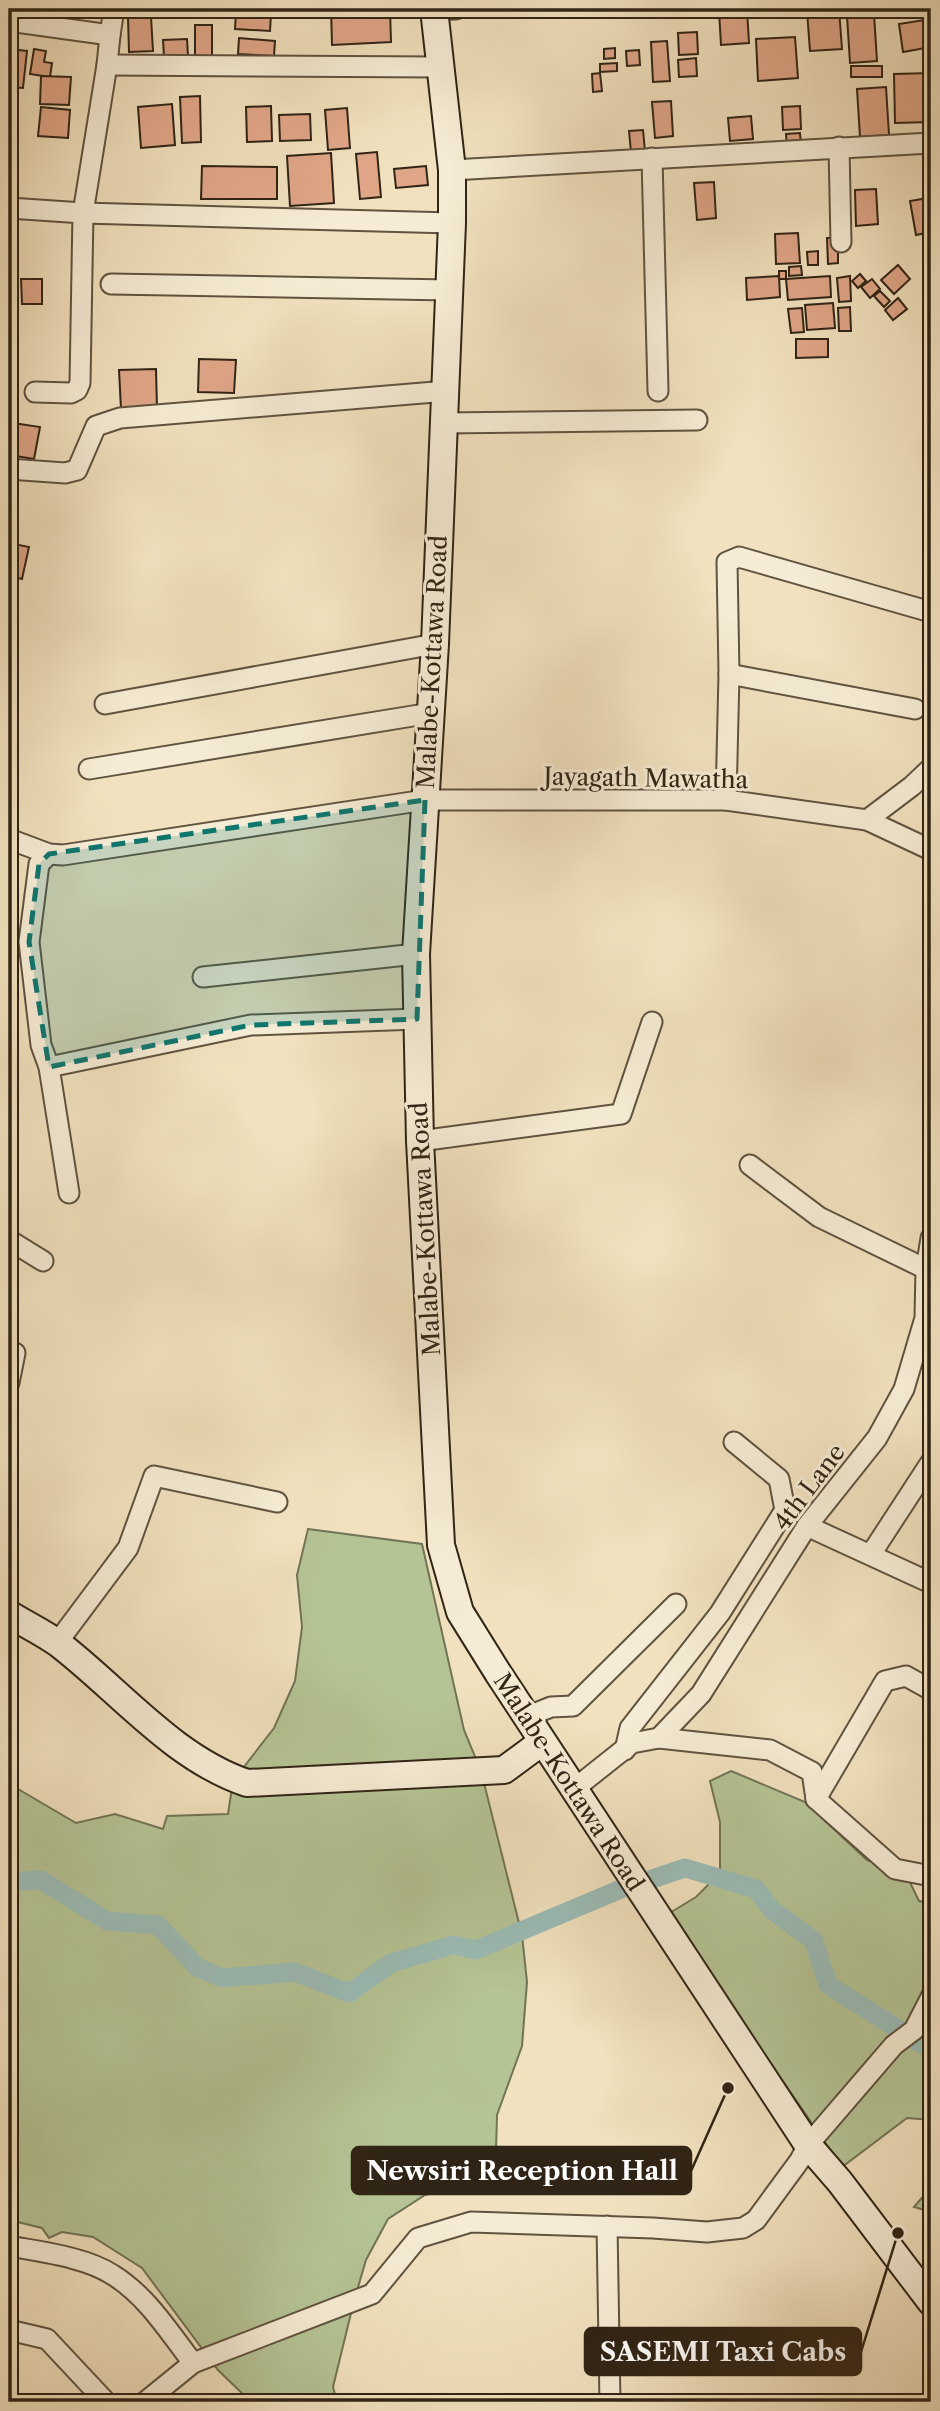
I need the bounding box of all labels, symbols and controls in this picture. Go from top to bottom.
street label: Malabe-Kottawa Road [411,534,453,790]
street label: Jayagath Mawatha [539,762,749,794]
street label: Malabe-Kottawa Road [404,1101,446,1357]
street label: 4th Lane [767,1438,851,1536]
street label: Malabe-Kottawa Road [488,1668,651,1897]
callout: Newsiri Reception Hall [352,2147,691,2194]
text: Newsiri Reception Hall [366,2155,678,2187]
callout: SASEMI Taxi Cabs [585,2328,861,2375]
text: SASEMI Taxi Cabs [600,2336,846,2368]

